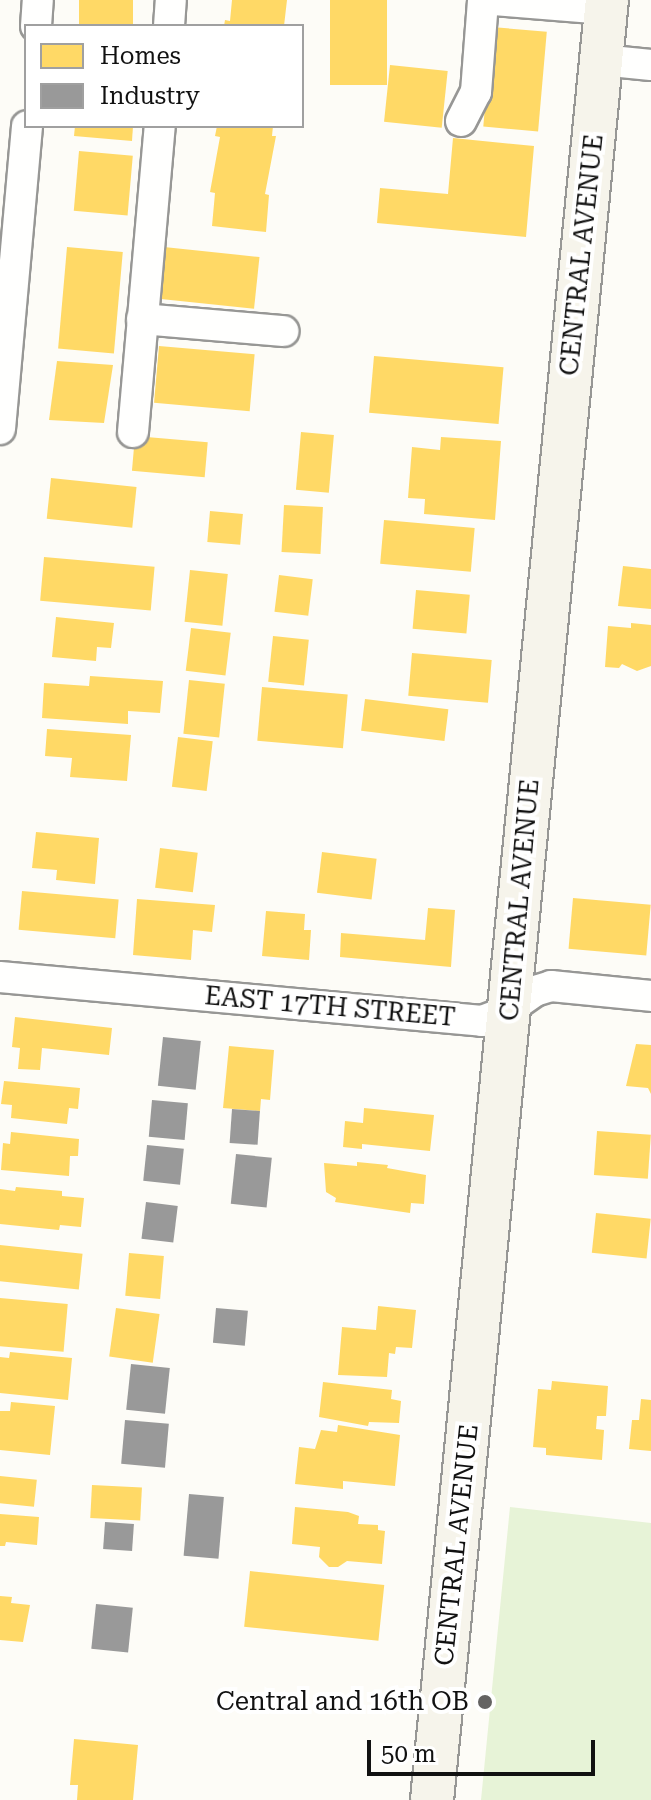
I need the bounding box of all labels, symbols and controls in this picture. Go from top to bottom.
legend [24,24,304,128]
text: Homes [100,42,181,70]
text: Industry [100,82,200,110]
street label: CENTRAL AVENUE [554,133,610,377]
street label: CENTRAL AVENUE [494,778,546,1022]
street label: EAST 17TH STREET [203,980,457,1034]
street label: CENTRAL AVENUE [429,1423,485,1667]
place label: Central and 16th OB [216,1686,469,1718]
marker: Central and 16th OB [476,1693,494,1711]
scale bar [371,1724,599,1774]
text: 50 m [381,1740,436,1768]

